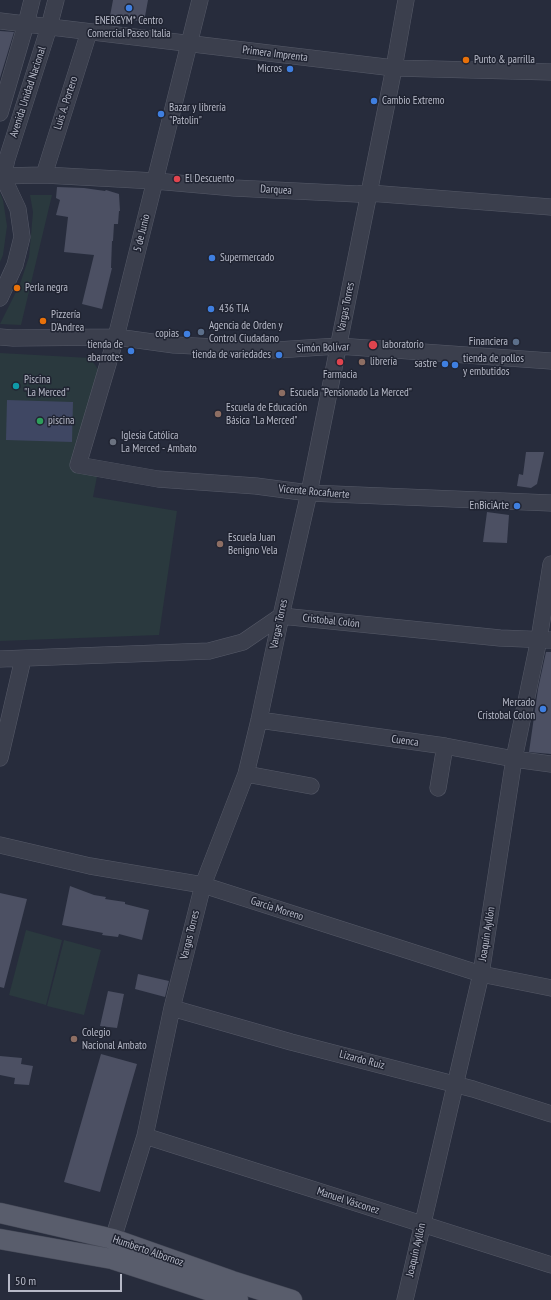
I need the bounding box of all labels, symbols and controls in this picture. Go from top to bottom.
marker: ENERGYM* Centro Comercial Paseo Italia [124,3,134,13]
place label: ENERGYM* Centro Comercial Paseo Italia [87,14,171,40]
street label: Primera Imprenta [242,43,308,65]
street label: Avenida Unidad Nacional [7,45,49,139]
place label: Punto & parrilla [474,53,535,67]
marker: Punto & parrilla [461,55,471,65]
place label: Micros [257,62,282,76]
marker: Micros [285,64,295,74]
street label: Luis A. Portero [51,75,81,131]
place label: Cambio Extremo [382,94,444,108]
marker: Cambio Extremo [369,96,379,106]
place label: Bazar y librería "Patolin" [169,101,226,127]
marker: Bazar y librería "Patolin" [156,109,166,119]
place label: El Descuento [185,172,234,186]
marker: El Descuento [172,174,182,184]
street label: Darquea [260,183,292,197]
street label: 5 de Junio [131,213,153,253]
place label: Supermercado [220,251,274,265]
marker: Supermercado [207,253,217,263]
place label: Perla negra [25,281,68,295]
street label: Vargas Torres [335,281,357,333]
marker: Perla negra [12,283,22,293]
place label: 436 TIA [219,302,249,316]
marker: 436 TIA [206,304,216,314]
place label: Pizzería D'Andrea [51,308,84,334]
marker: Pizzería D'Andrea [38,316,48,326]
place label: Agencia de Orden y Control Ciudadano [209,319,283,345]
place label: copias [155,327,179,341]
marker: Agencia de Orden y Control Ciudadano [196,327,206,337]
marker: copias [182,329,192,339]
place label: Financiera [469,335,508,349]
marker: Financiera [511,337,521,347]
place label: tienda de abarrotes [87,338,123,364]
place label: laboratorio [382,338,424,352]
marker: laboratorio [367,339,379,351]
street label: Simón Bolívar [296,340,350,356]
marker: tienda de abarrotes [126,346,136,356]
place label: tienda de variedades [192,348,271,362]
marker: tienda de variedades [274,350,284,360]
place label: tienda de pollos y embutidos [463,352,524,378]
place label: librería [370,355,397,369]
marker: Farmacia [335,357,345,367]
marker: librería [357,357,367,367]
place label: sastre [415,357,437,371]
marker: sastre [440,359,450,369]
marker: tienda de pollos y embutidos [450,360,460,370]
place label: Farmacia [323,368,357,382]
place label: Piscina "La Merced" [24,373,69,399]
marker: Piscina "La Merced" [11,381,21,391]
place label: Escuela "Pensionado La Merced" [290,386,412,400]
marker: Escuela "Pensionado La Merced" [277,388,287,398]
place label: Escuela de Educación Básica "La Merced" [226,401,307,427]
marker: Escuela de Educación Básica "La Merced" [213,409,223,419]
place label: piscina [48,414,74,428]
marker: piscina [35,416,45,426]
place label: Iglesia Católica La Merced - Ambato [121,429,197,455]
marker: Iglesia Católica La Merced - Ambato [108,437,118,447]
street label: Vicente Rocafuerte [278,482,350,502]
place label: EnBiciArte [470,499,509,513]
marker: EnBiciArte [512,501,522,511]
place label: Escuela Juan Benigno Vela [228,531,278,557]
marker: Escuela Juan Benigno Vela [215,539,225,549]
street label: Vargas Torres [267,598,291,650]
street label: Cristobal Colón [302,611,360,631]
place label: Mercado Cristobal Colon [478,696,535,722]
marker: Mercado Cristobal Colon [538,704,548,714]
street label: Cuenca [391,733,419,749]
street label: García Moreno [249,894,305,924]
street label: Joaquín Ayllón [476,906,498,962]
street label: Vargas Torres [178,909,202,961]
place label: Colegio Nacional Ambato [82,1026,147,1052]
marker: Colegio Nacional Ambato [69,1034,79,1044]
street label: Lizardo Ruiz [338,1048,386,1072]
street label: Manuel Vásconez [315,1185,381,1217]
street label: Joaquín Ayllón [403,1222,429,1278]
street label: Humberto Albornoz [111,1233,185,1269]
scale bar [10,1266,124,1292]
text: 50 m [15,1273,36,1288]

